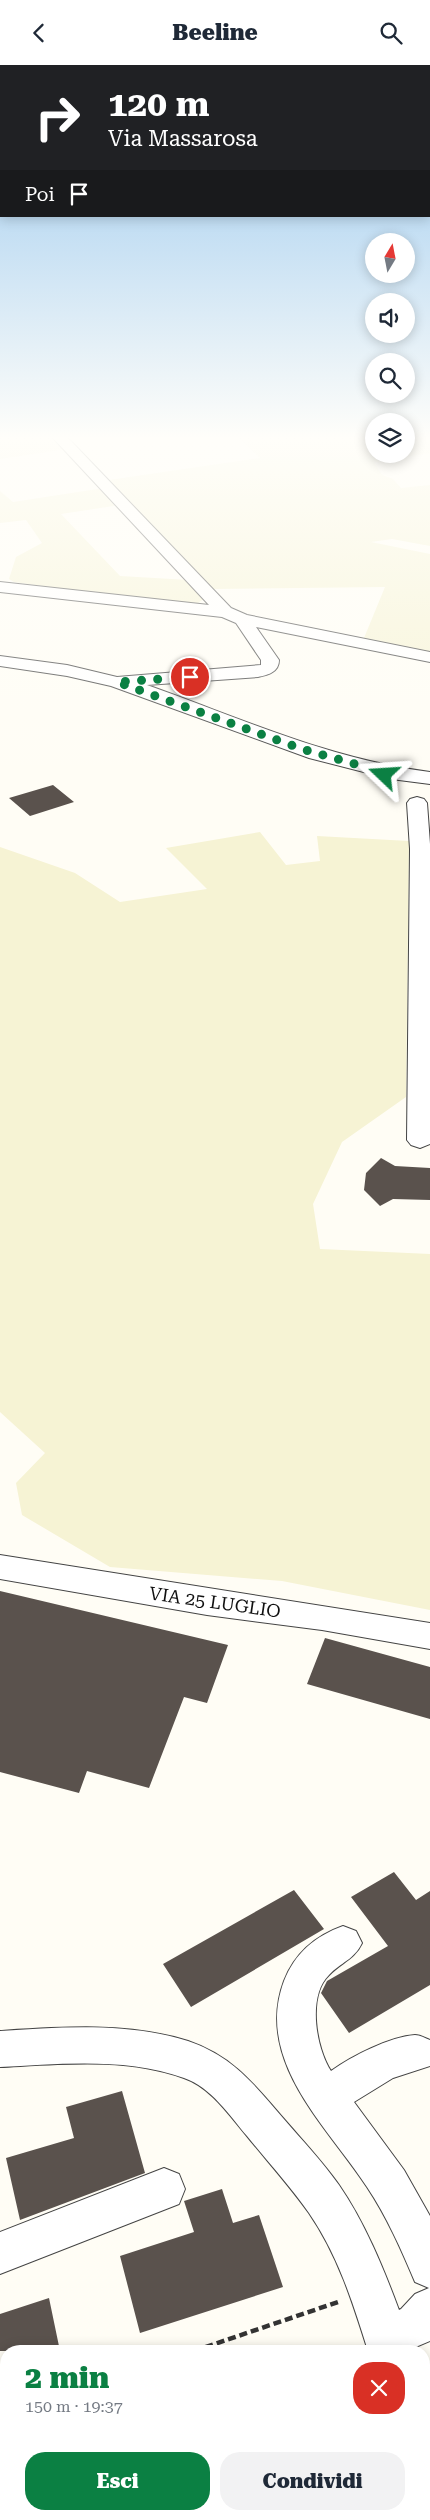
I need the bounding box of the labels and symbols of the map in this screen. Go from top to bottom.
north arrow [365,233,415,283]
pin [169,656,211,698]
position arrow [357,748,409,800]
street label: VIA 25 LUGLIO [148,1582,282,1622]

